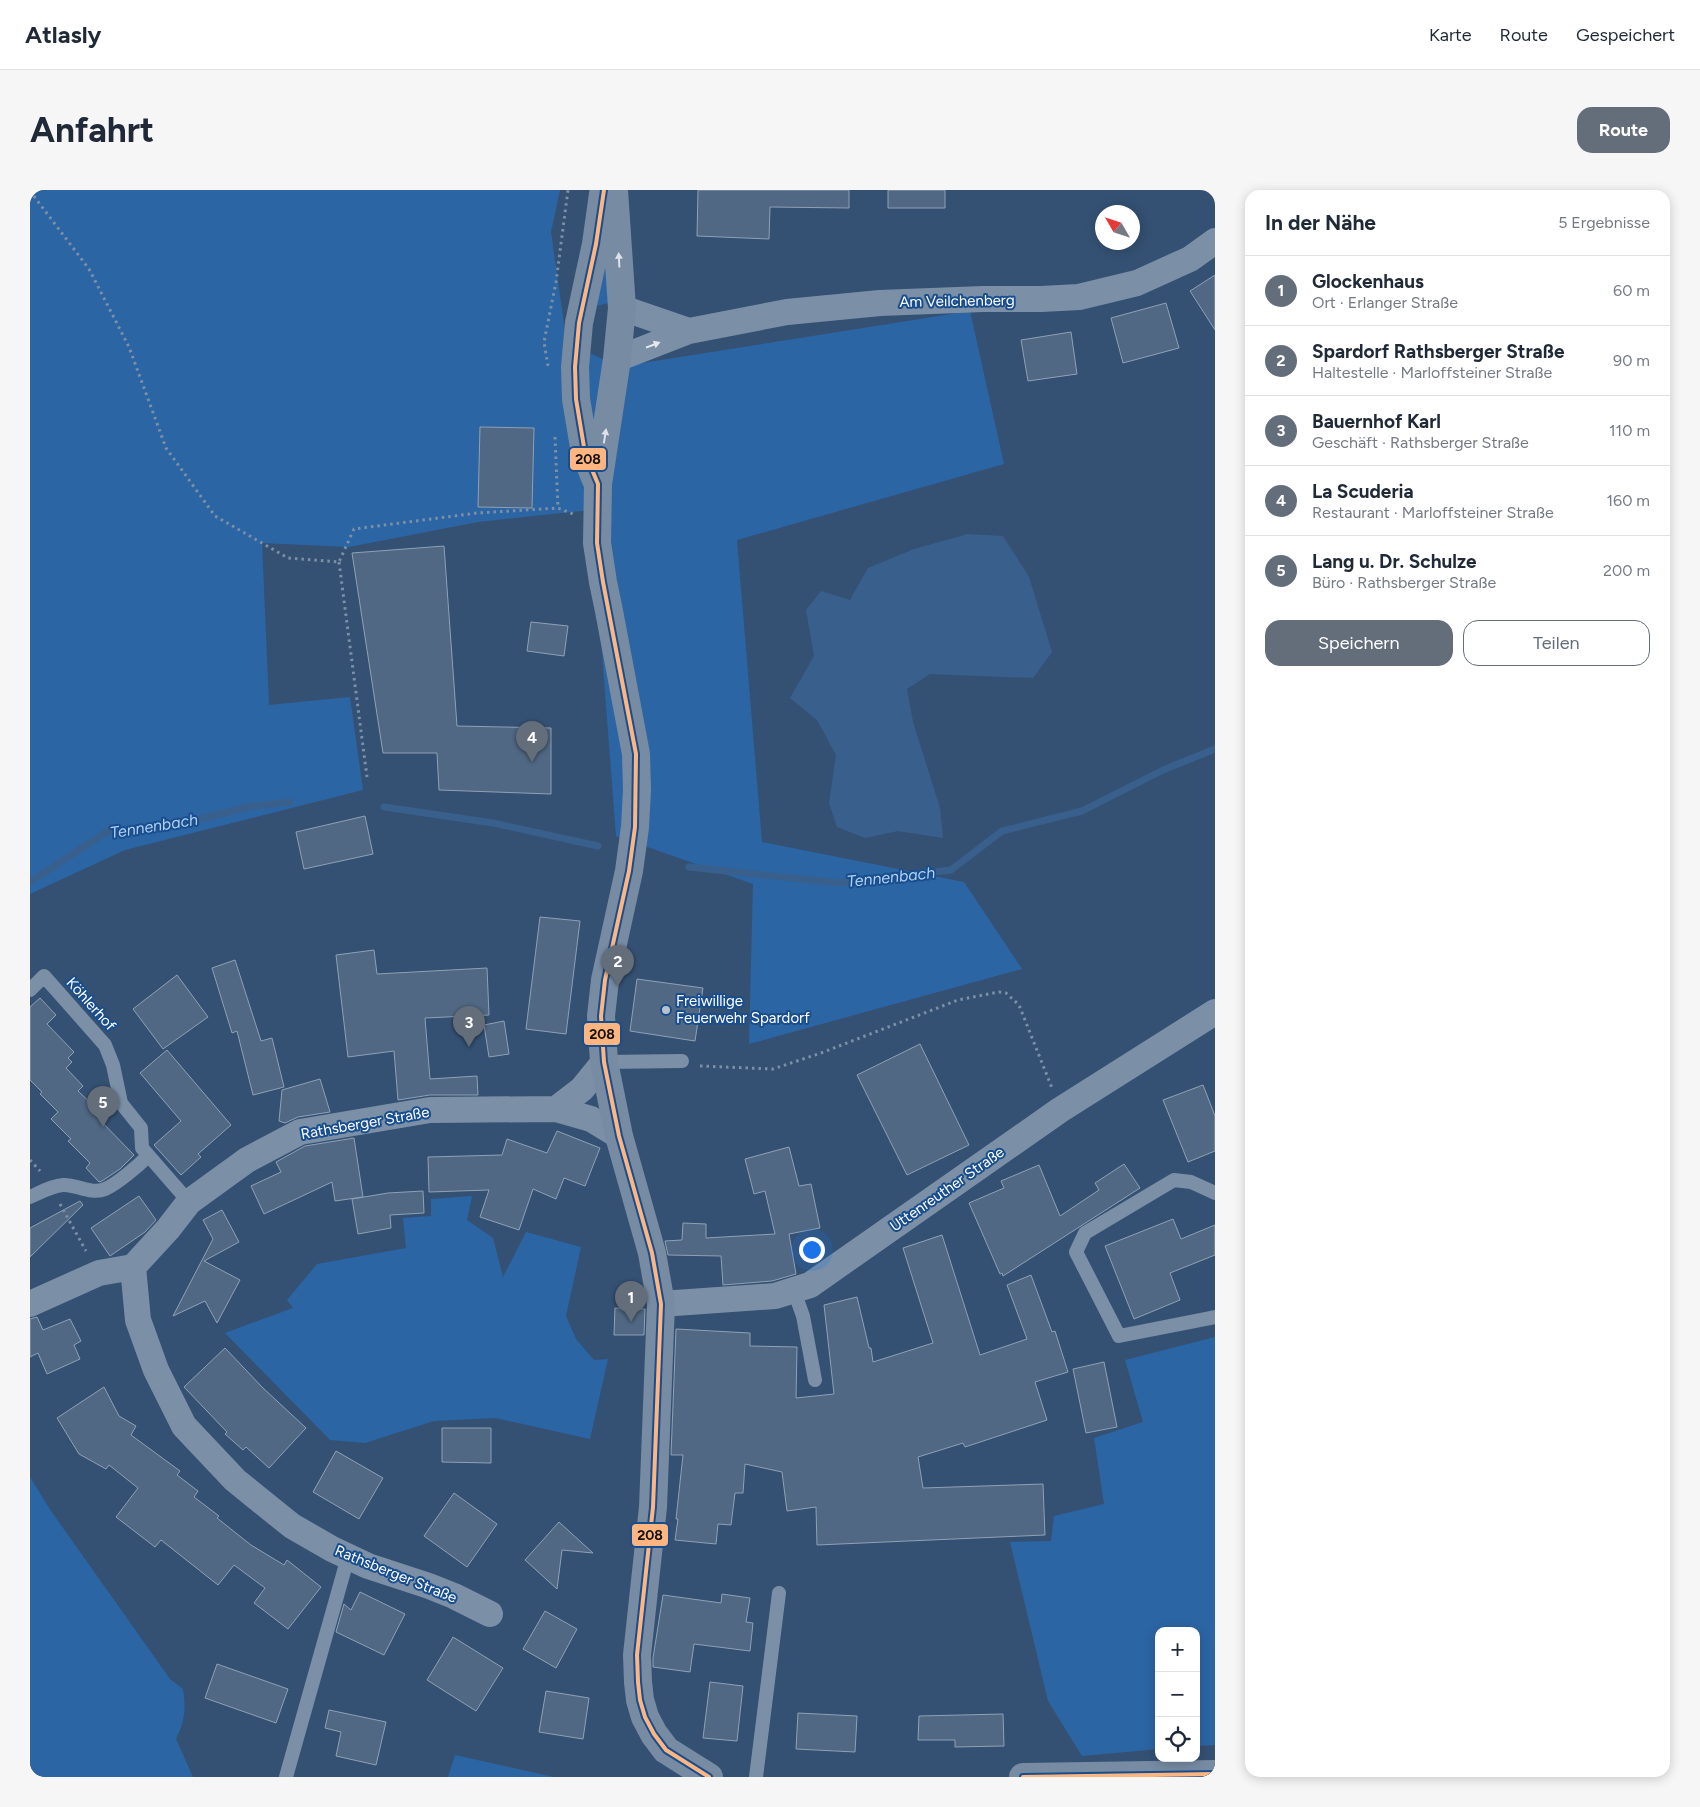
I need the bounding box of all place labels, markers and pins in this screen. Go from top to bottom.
pin: 4 [516,721,548,762]
pin: 2 [602,945,634,986]
place label: Freiwillige Feuerwehr Spardorf [676,992,810,1027]
marker: Freiwillige Feuerwehr Spardorf [660,1004,672,1016]
pin: 3 [453,1006,485,1047]
pin: 5 [87,1086,119,1127]
pin: 1 [615,1281,647,1322]

